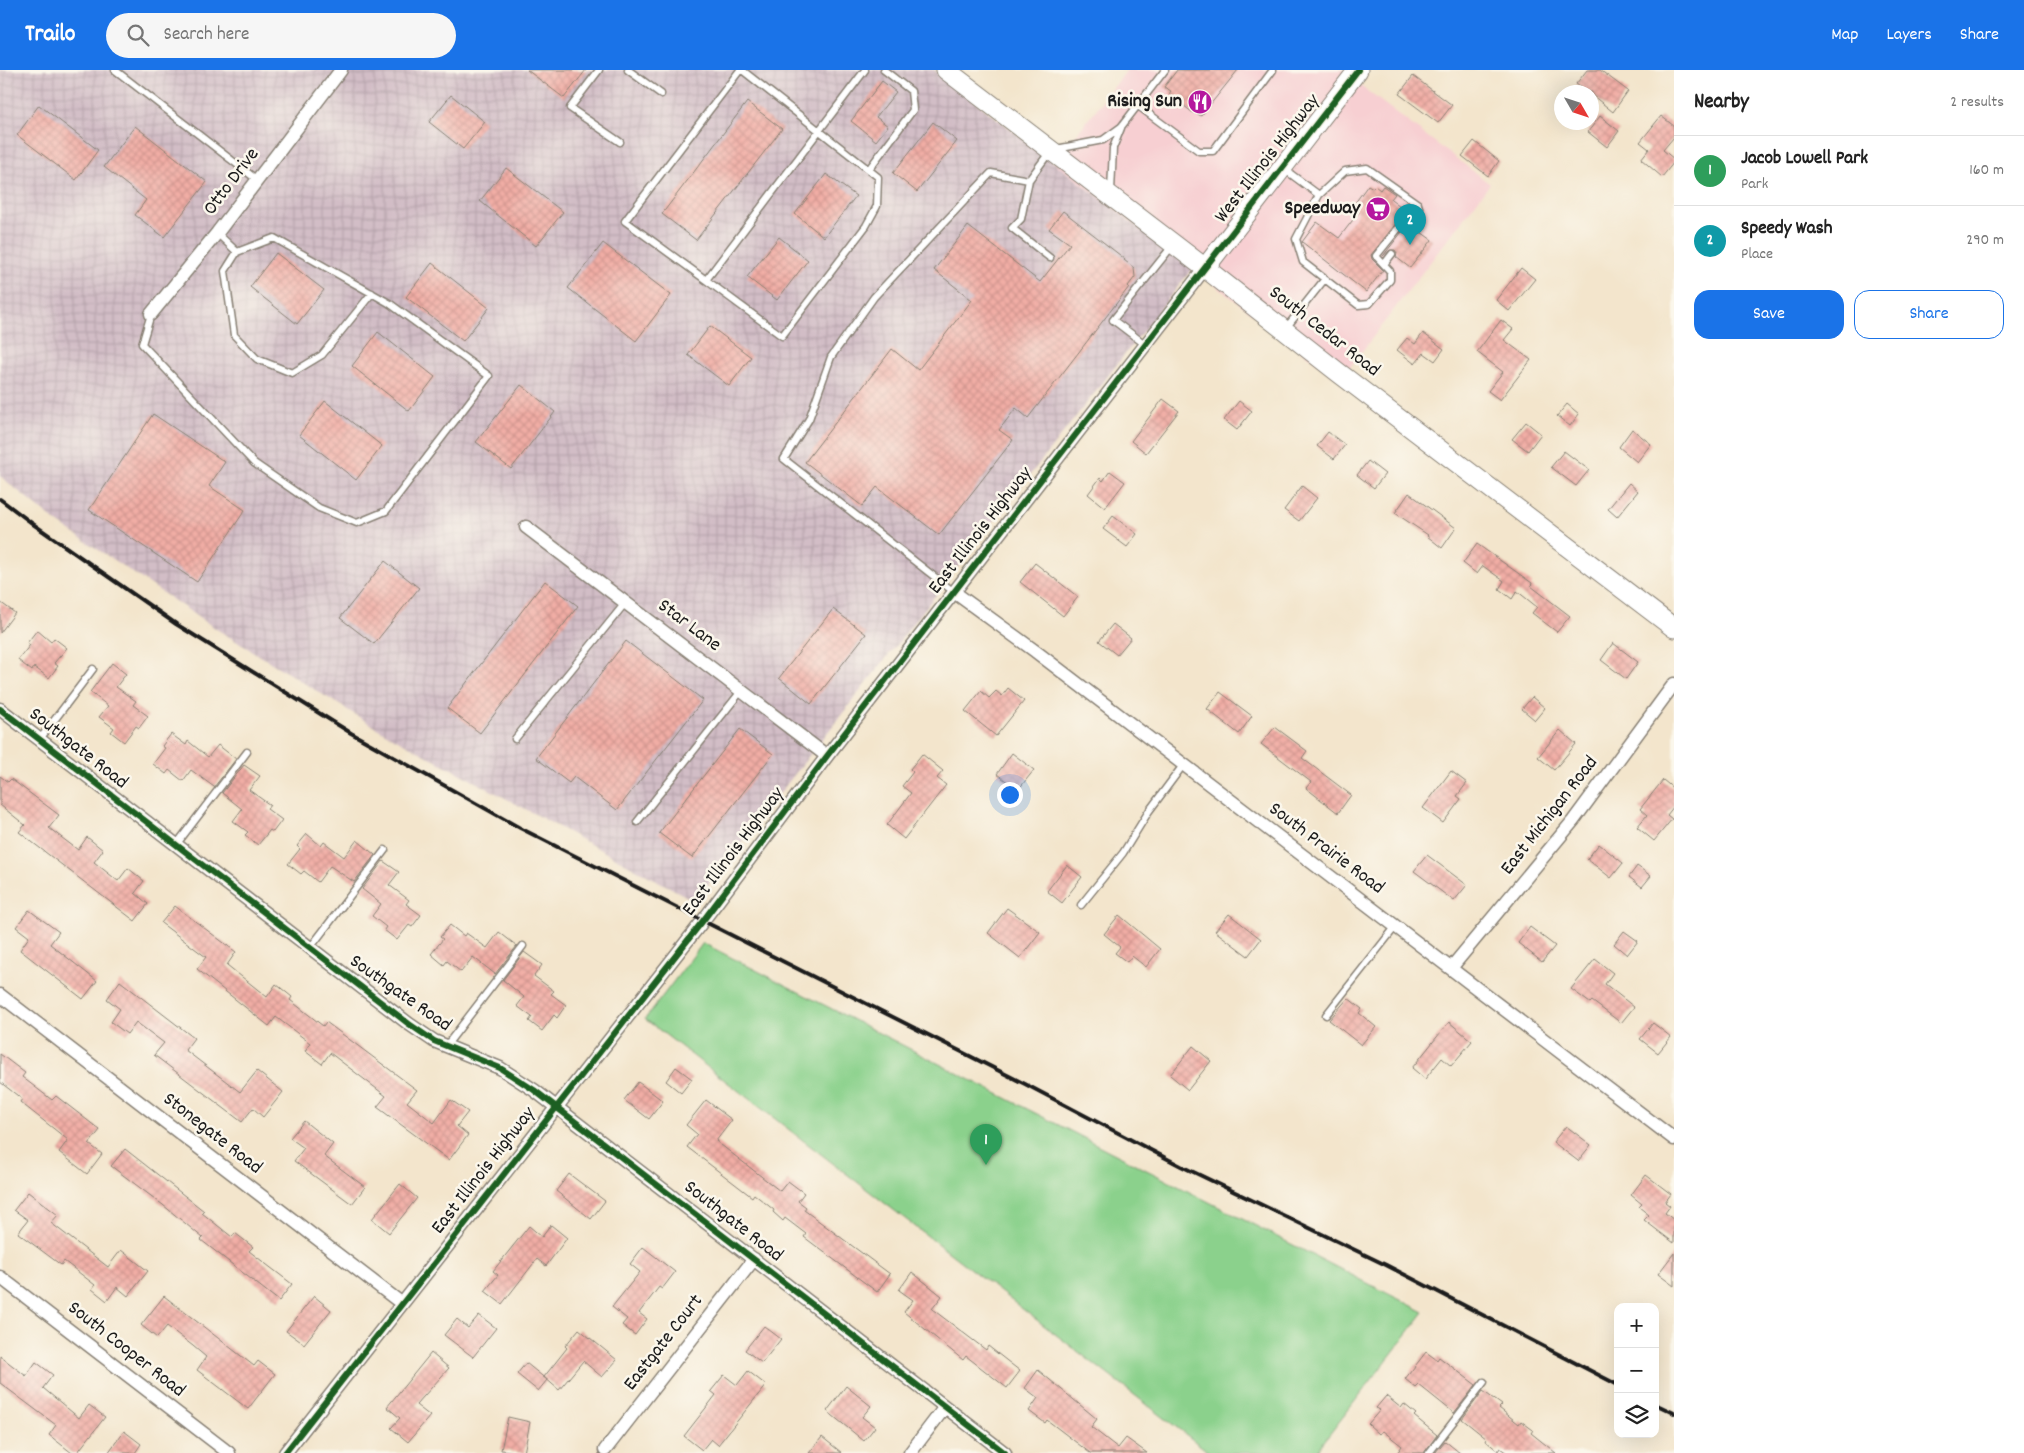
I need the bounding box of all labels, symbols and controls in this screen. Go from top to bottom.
search box [106,13,456,58]
text: Trailo [25,18,76,52]
icon: search [124,21,152,49]
text: Search here [164,22,249,49]
text: Map [1831,23,1858,48]
text: Layers [1886,23,1932,48]
text: Share [1960,23,1999,48]
north arrow [1554,85,1599,130]
place label: Rising Sun [1107,88,1182,116]
street label: West Illinois Highway [1209,88,1328,229]
text: Nearby [1694,88,1749,118]
restaurant icon: Rising Sun [1187,89,1213,115]
text: 2 results [1950,91,2004,114]
street label: Otto Drive [197,142,267,222]
text: Jacob Lowell Park [1741,146,1868,173]
text: 1 [1708,159,1712,182]
text: 160 m [1969,159,2004,182]
text: Park [1741,173,1768,196]
place label: Speedway [1285,195,1361,223]
supermarket icon: Speedway [1365,196,1391,222]
pin: 2 [1394,204,1426,245]
text: Speedy Wash [1741,216,1832,243]
text: 2 [1707,229,1714,252]
text: 290 m [1966,229,2004,252]
text: Place [1741,243,1773,266]
street label: South Cedar Road [1262,280,1386,384]
button: Save [1694,290,1844,339]
button: Share [1854,290,2004,339]
street label: East Illinois Highway [922,461,1040,601]
street label: Star Lane [651,593,727,659]
street label: Southgate Road [22,701,134,797]
street label: East Michigan Road [1495,750,1605,882]
street label: East Illinois Highway [676,781,792,922]
your location [997,782,1023,808]
street label: South Prairie Road [1262,796,1390,902]
street label: Southgate Road [343,948,457,1040]
street label: Stonegate Road [156,1086,268,1182]
street label: East Illinois Highway [425,1101,543,1241]
pin: 1 [970,1124,1002,1165]
street label: Southgate Road [677,1174,789,1270]
street label: Eastgate Court [617,1289,711,1397]
street label: South Cooper Road [61,1295,191,1405]
map controls [1614,1303,1659,1438]
button: + [1614,1303,1659,1348]
button: − [1614,1348,1659,1393]
button: layers [1614,1393,1659,1438]

